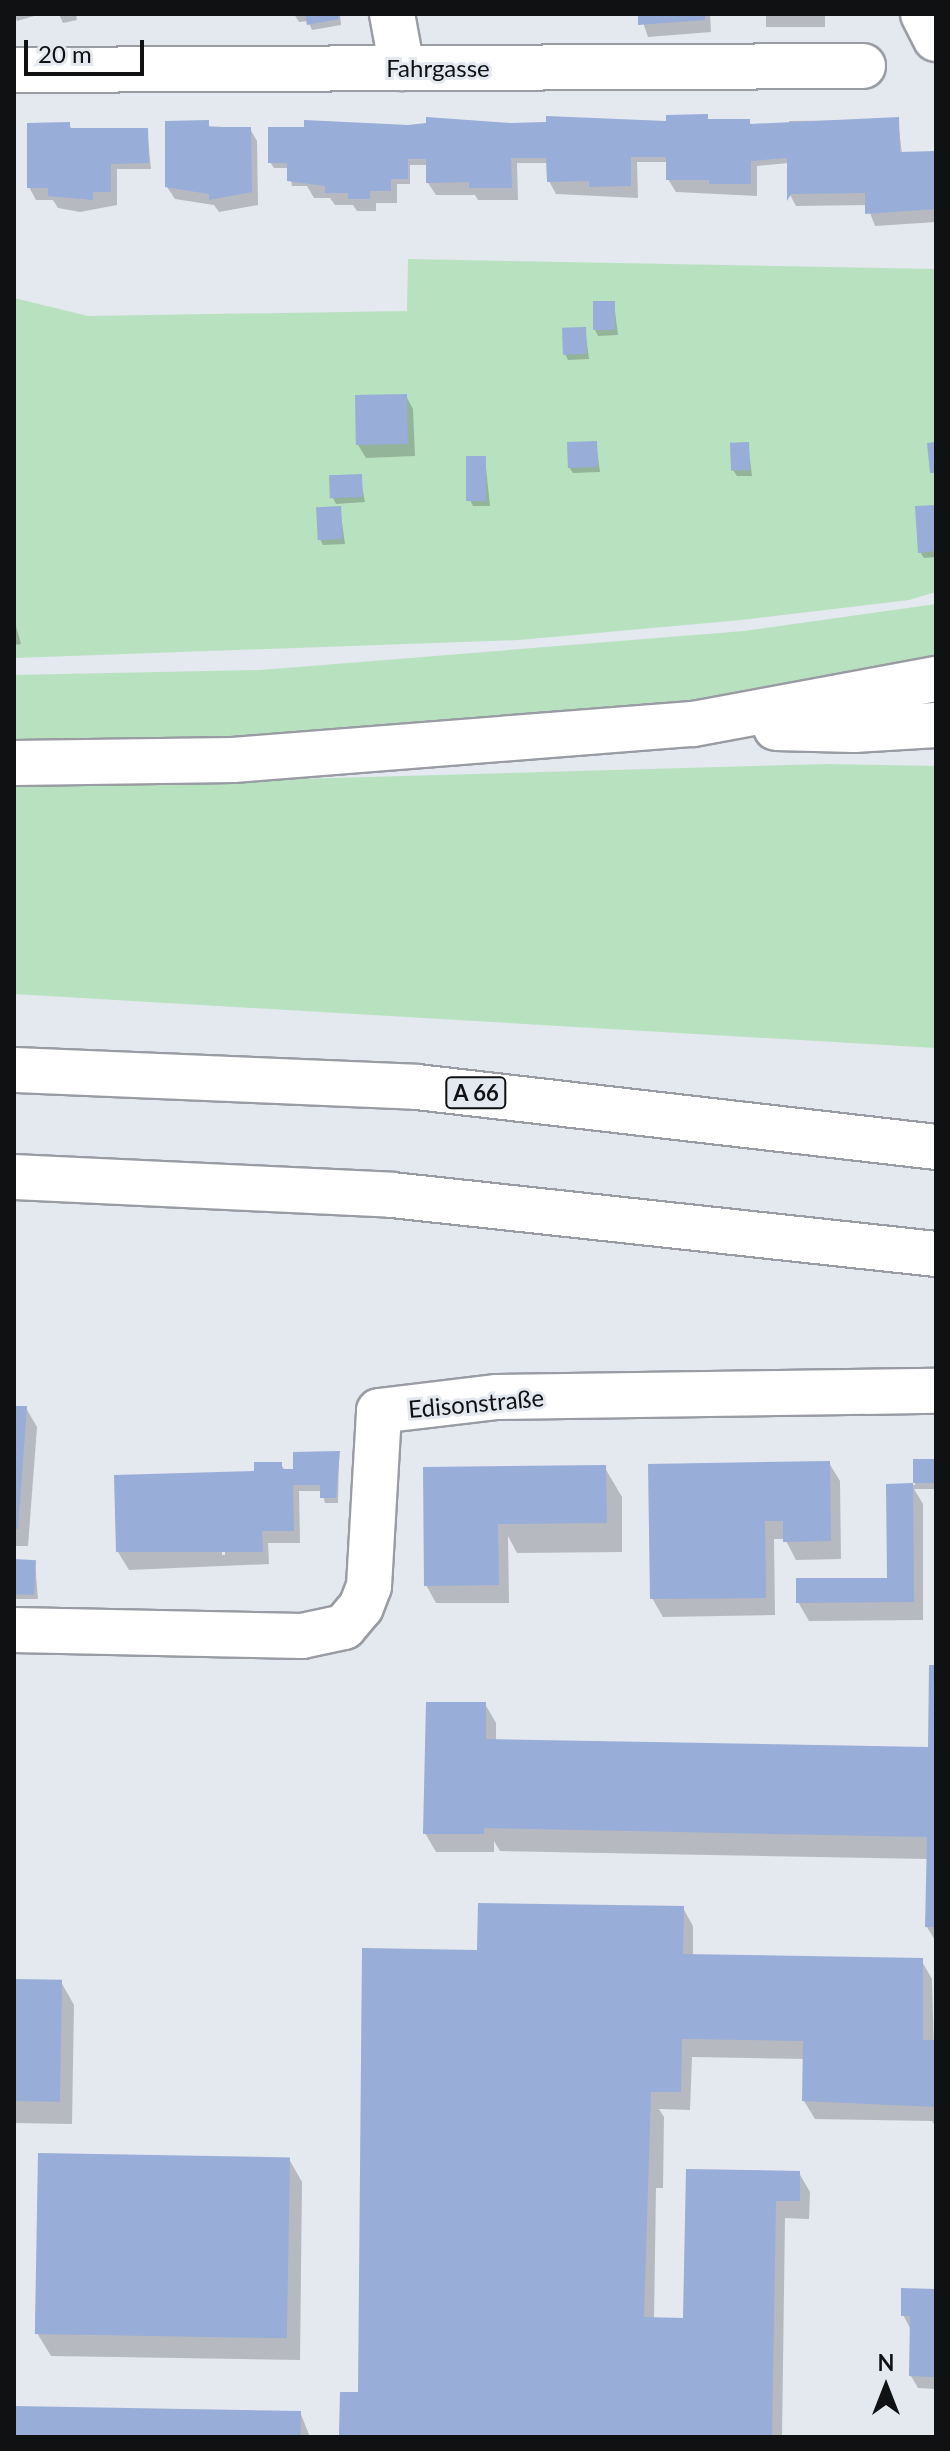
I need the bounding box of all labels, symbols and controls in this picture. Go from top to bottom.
scale bar [28,24,148,74]
text: 20 m [38,39,92,68]
street label: Fahrgasse [386,54,490,82]
road number: A 66 [444,1075,508,1111]
street label: Edisonstraße [407,1383,545,1423]
north arrow [846,2347,926,2427]
text: N [878,2349,894,2376]

